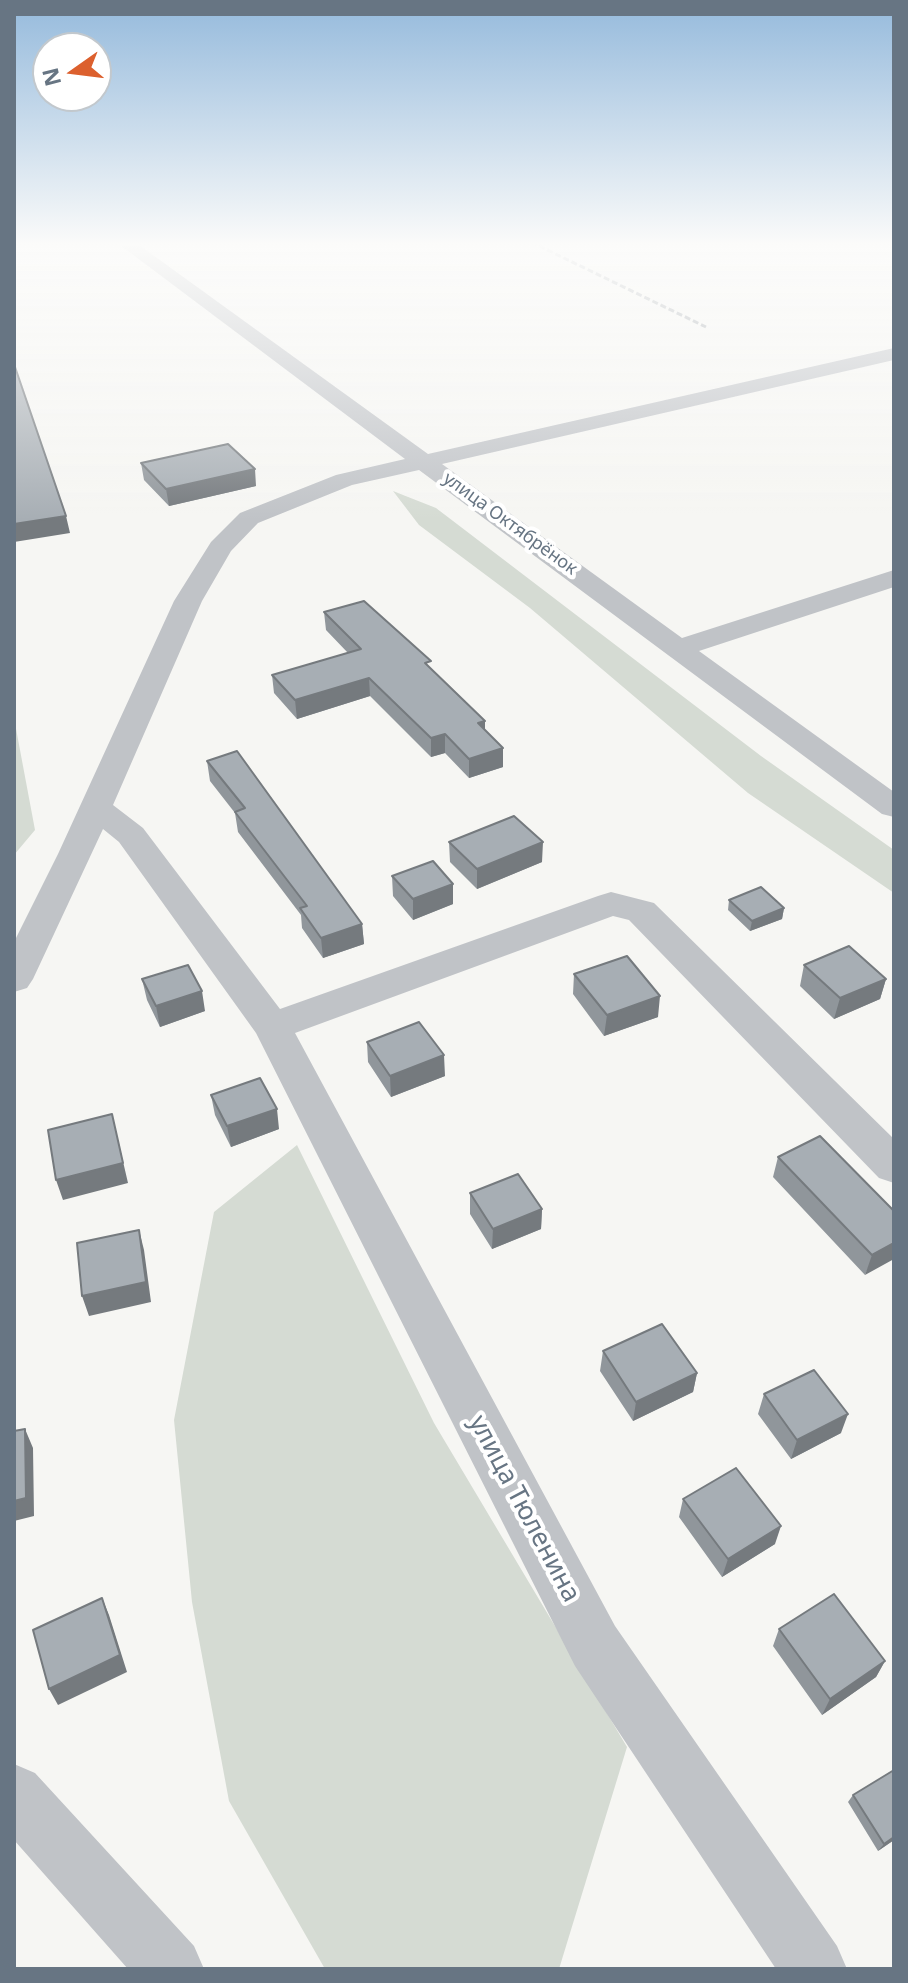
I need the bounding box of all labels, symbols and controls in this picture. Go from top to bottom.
north arrow [32,32,112,112]
text: N [34,65,67,90]
street label: улица Октябрёнок [439,468,581,580]
street label: улица Тюленина [462,1410,586,1608]

